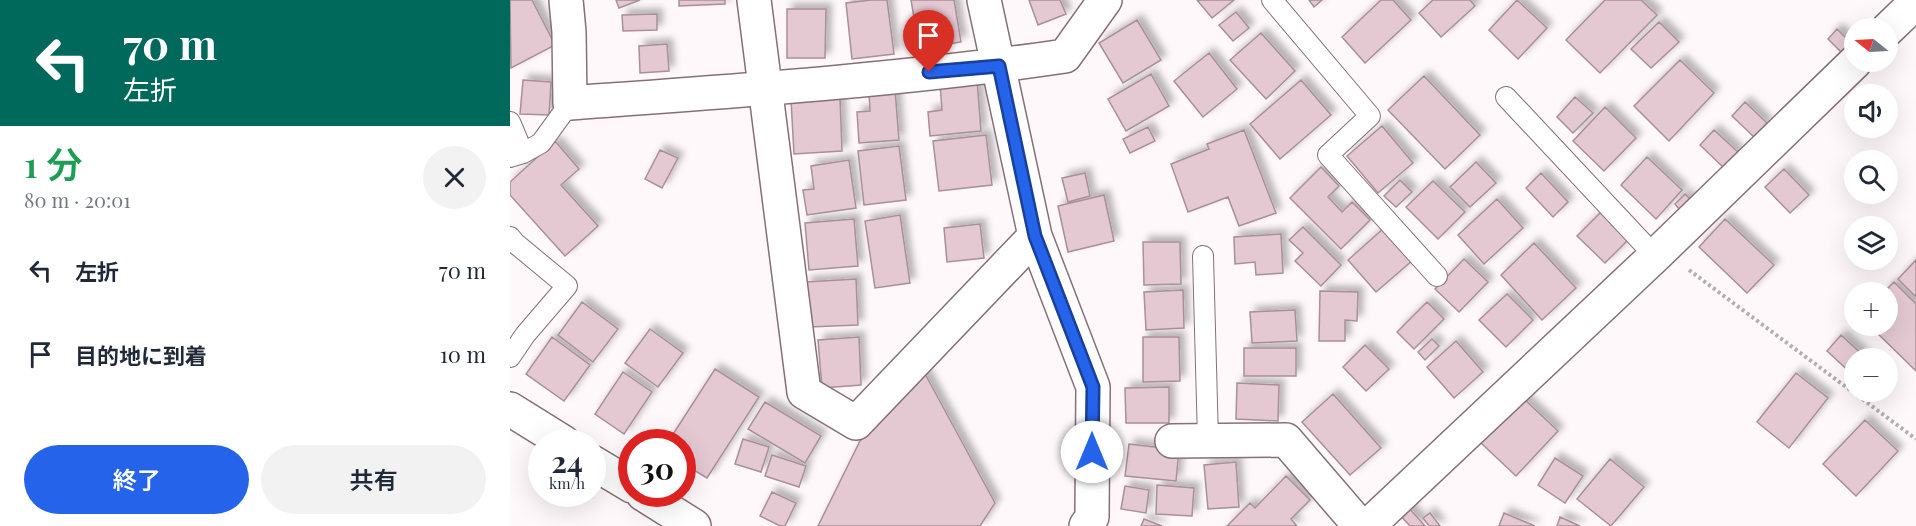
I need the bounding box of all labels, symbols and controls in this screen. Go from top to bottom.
pin [903,10,954,72]
text: 70 m [123,15,217,71]
north arrow [1844,18,1898,72]
map controls [1844,18,1898,402]
icon: arrive [912,19,945,52]
icon: left [24,24,102,102]
text: 左折 [123,71,177,107]
button: sound [1844,84,1898,138]
text: 1 分 [24,139,82,187]
button: close [423,146,486,209]
button: search [1844,150,1898,204]
text: 80 m · 20:01 [24,186,131,213]
button: layers [1844,216,1898,270]
icon: left [24,254,57,287]
text: 70 m [439,255,486,285]
text: 左折 [75,256,119,286]
button: + [1844,282,1898,336]
icon: arrive [24,338,57,371]
text: 10 m [440,339,486,369]
text: 目的地に到着 [75,340,207,370]
button: − [1844,348,1898,402]
position arrow [1060,420,1124,484]
speed limit sign: 30 [618,429,696,507]
text: 24 [551,441,583,481]
button: 終了 [24,445,249,514]
button: 共有 [261,445,486,514]
text: km/h [549,473,585,493]

